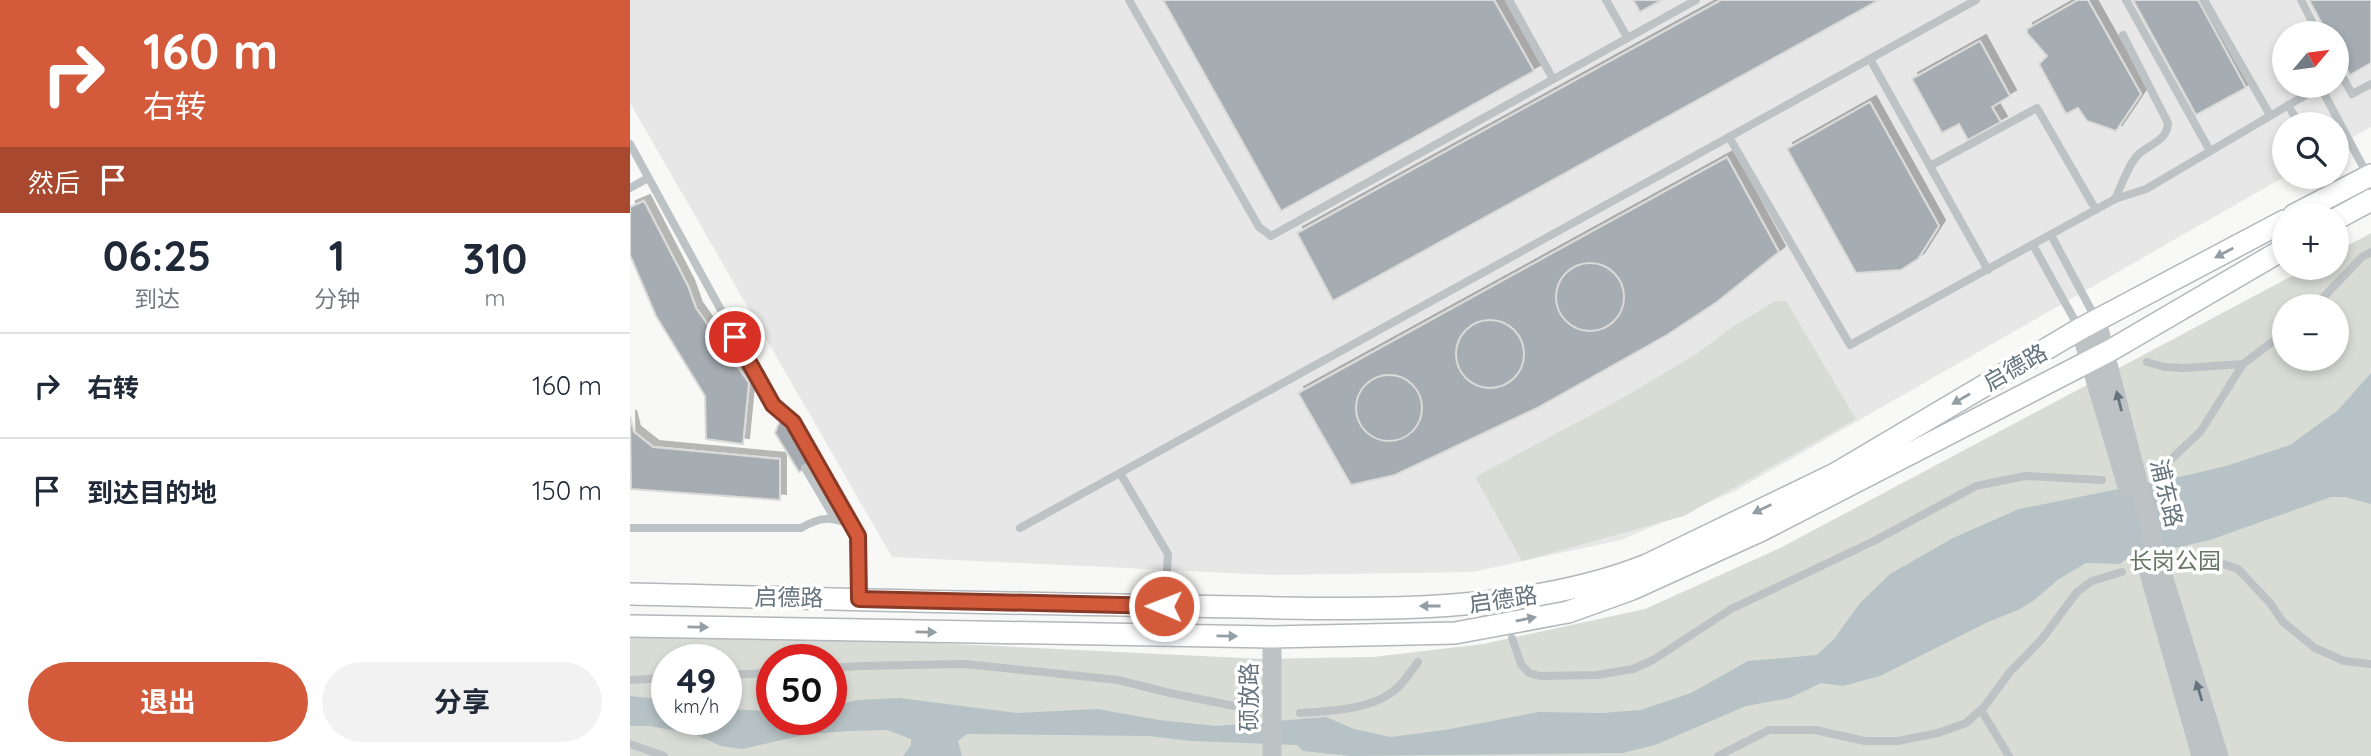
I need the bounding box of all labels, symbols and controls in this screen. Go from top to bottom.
text: 160 m [143,20,278,81]
north arrow [2272,21,2348,98]
map controls [2272,21,2349,371]
icon: right [28,28,119,119]
text: 右转 [143,86,207,126]
button: search [2272,112,2349,189]
icon: arrive [94,161,132,199]
text: 然后 [28,166,80,199]
button: + [2272,203,2349,280]
text: 06:25 [103,229,211,282]
text: 1 [329,229,345,282]
text: 310 [463,232,527,285]
one-way arrow [2214,247,2233,259]
text: m [484,283,505,312]
text: 到达 [134,284,180,313]
text: 分钟 [314,284,360,313]
button: − [2272,294,2349,371]
pin [705,307,765,367]
icon: arrive [716,318,754,356]
street label: 启德路 [1978,337,2052,397]
icon: right [28,367,66,405]
text: 160 m [532,369,602,402]
text: 右转 [87,371,139,404]
one-way arrow [2113,390,2124,412]
one-way arrow [1951,393,1970,406]
street label: 浦东路 [2145,456,2189,530]
icon: arrive [28,472,66,510]
text: 150 m [532,474,602,507]
text: 到达目的地 [87,476,217,509]
one-way arrow [1752,504,1772,515]
park label: 长岗公园 [2129,546,2221,575]
position arrow [1127,569,1201,643]
street label: 启德路 [1467,580,1539,618]
street label: 启德路 [754,582,824,612]
one-way arrow [1418,601,1440,612]
one-way arrow [1515,614,1537,625]
one-way arrow [687,622,709,633]
one-way arrow [915,626,937,638]
one-way arrow [1216,630,1238,642]
speed limit sign: 50 [756,644,847,735]
text: 49 [677,658,716,702]
button: 退出 [28,662,308,742]
button: 分享 [322,662,602,742]
street label: 硕放路 [1234,663,1263,732]
one-way arrow [2193,680,2203,701]
text: km/h [674,695,719,718]

